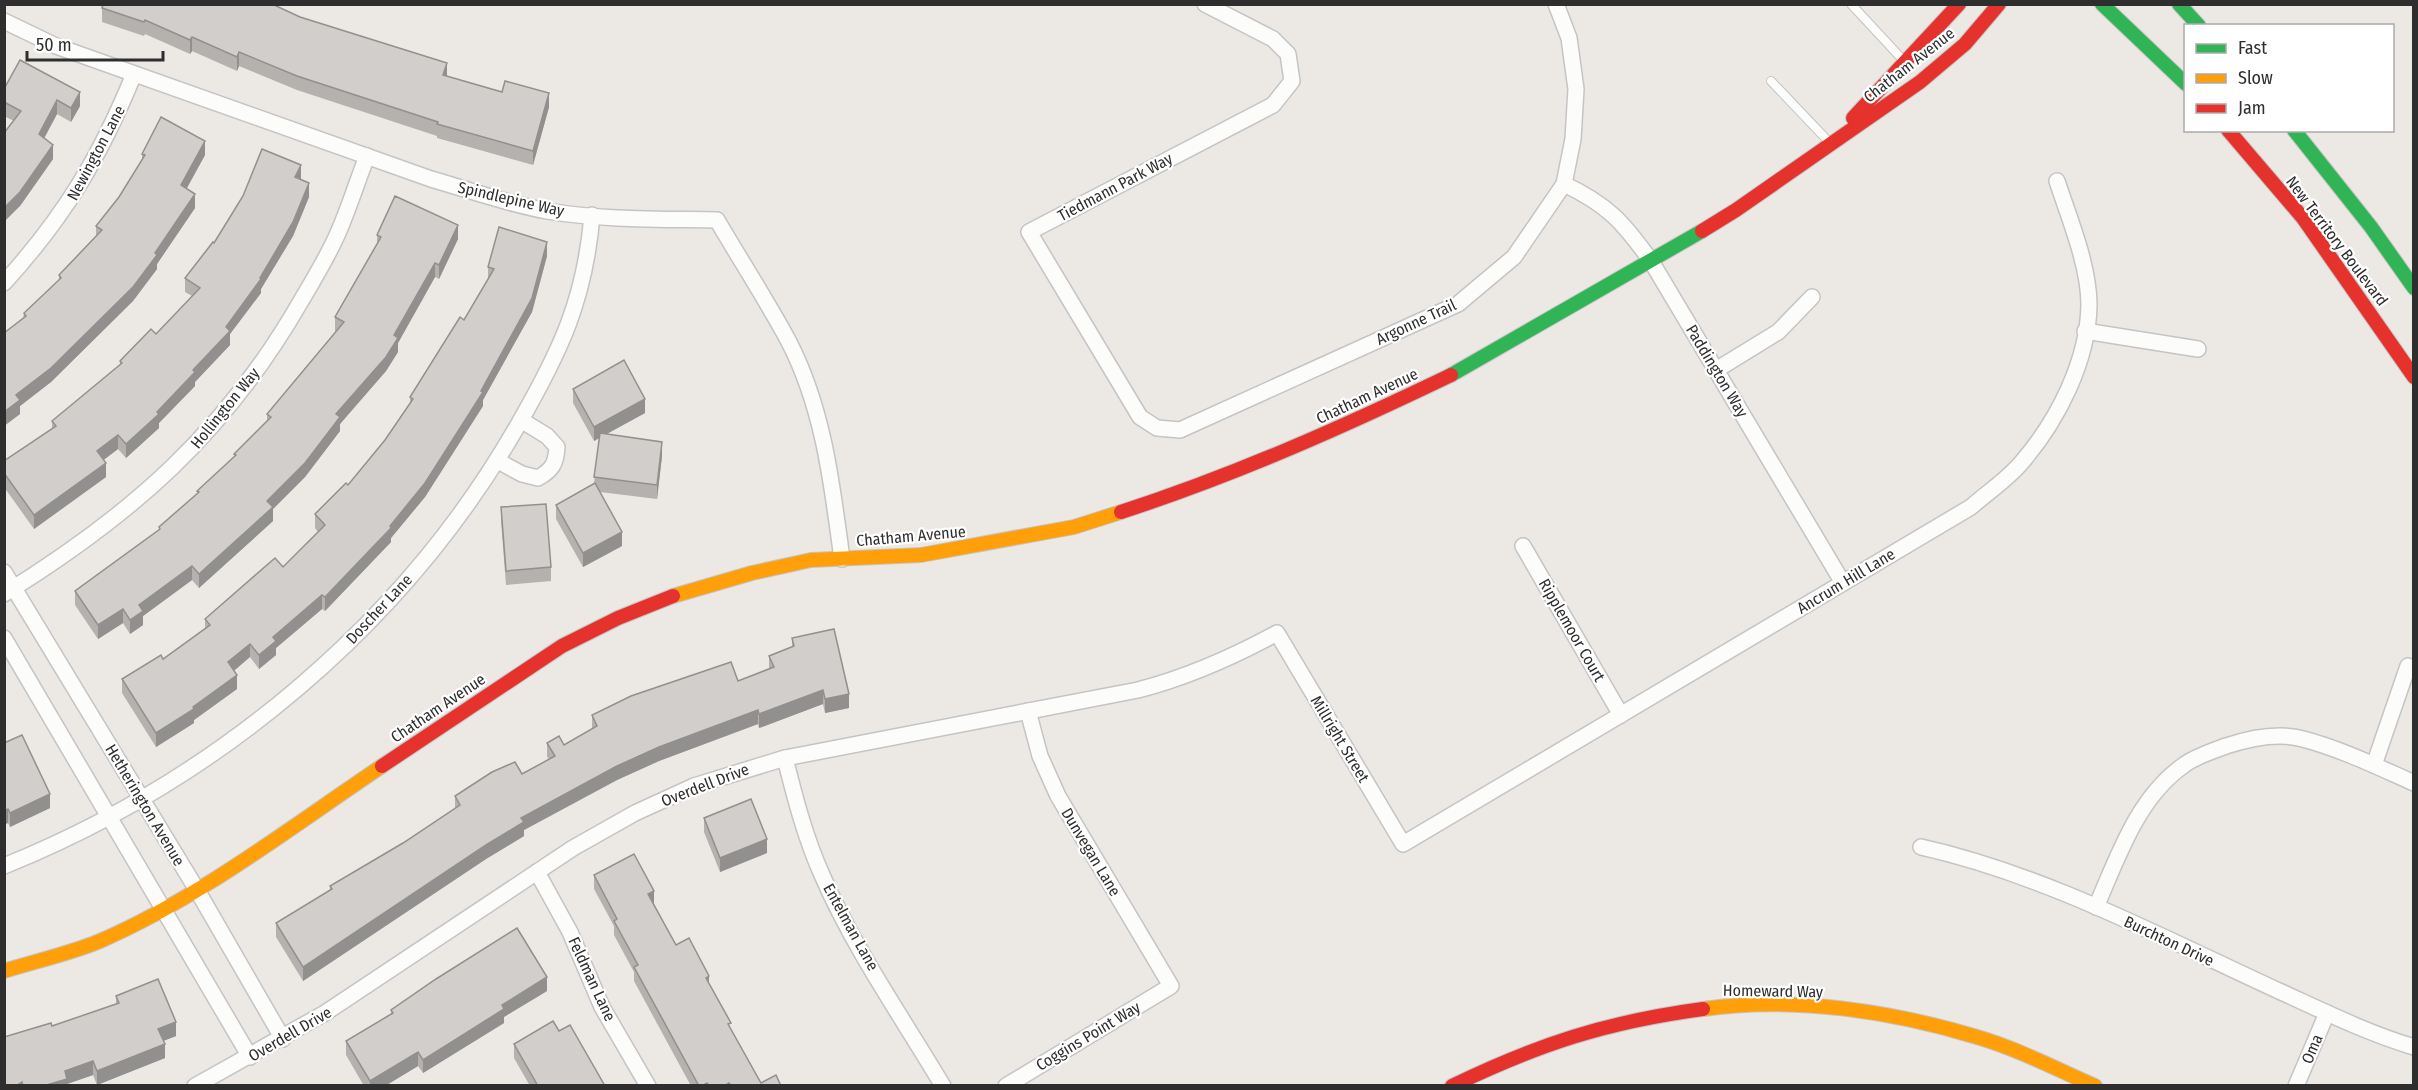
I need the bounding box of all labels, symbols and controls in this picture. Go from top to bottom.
scale bar [27,24,164,62]
street label: Chatham Avenue [1860,24,1958,106]
legend [2184,24,2394,132]
text: 50 m [36,34,72,56]
text: Fast [2238,37,2267,59]
text: Slow [2238,67,2273,89]
text: Jam [2238,97,2266,119]
street label: Newington Lane [63,102,129,204]
street label: Tiedmann Park Way [1054,148,1176,225]
street label: New Territory Boulevard [2282,172,2392,310]
street label: Spindlepine Way [456,178,567,221]
street label: Argonne Trail [1373,295,1459,349]
street label: Paddington Way [1682,321,1752,421]
street label: Hollington Way [187,363,264,452]
street label: Chatham Avenue [1313,364,1421,428]
street label: Chatham Avenue [855,522,967,550]
street label: Ancrum Hill Lane [1794,544,1898,618]
street label: Doscher Lane [342,570,416,648]
street label: Ripplemoor Court [1535,575,1610,686]
street label: Chatham Avenue [387,669,489,747]
street label: Millright Street [1307,692,1374,786]
street label: Hetherington Avenue [101,741,189,869]
street label: Overdell Drive [658,759,752,810]
street label: Dunvegan Lane [1057,805,1125,900]
street label: Entelman Lane [819,880,883,974]
street label: Burchton Drive [2121,912,2217,970]
street label: Feldman Lane [564,934,620,1024]
street label: Homeward Way [1723,981,1824,1001]
street label: Coggins Point Way [1032,997,1144,1075]
street label: Overdell Drive [245,1003,335,1065]
street label: Oma [2297,1031,2327,1067]

